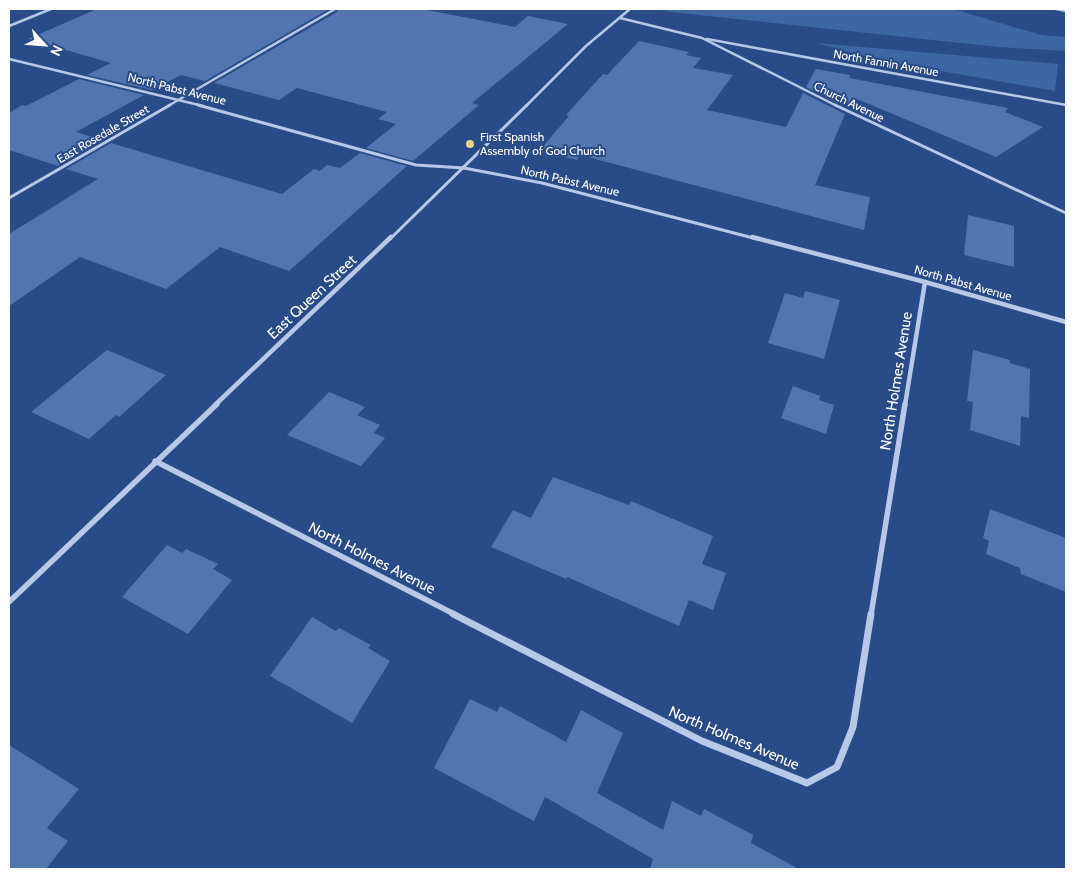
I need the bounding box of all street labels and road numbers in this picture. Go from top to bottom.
street label: North Fannin Avenue [832,46,940,79]
street label: North Pabst Avenue [126,69,228,108]
street label: Church Avenue [812,78,887,125]
street label: East Rosedale Street [54,101,151,166]
street label: North Pabst Avenue [519,162,621,199]
street label: East Queen Street [264,251,360,343]
street label: North Pabst Avenue [913,261,1014,304]
street label: North Holmes Avenue [876,310,916,452]
street label: North Holmes Avenue [306,518,439,598]
street label: North Holmes Avenue [666,702,802,774]

